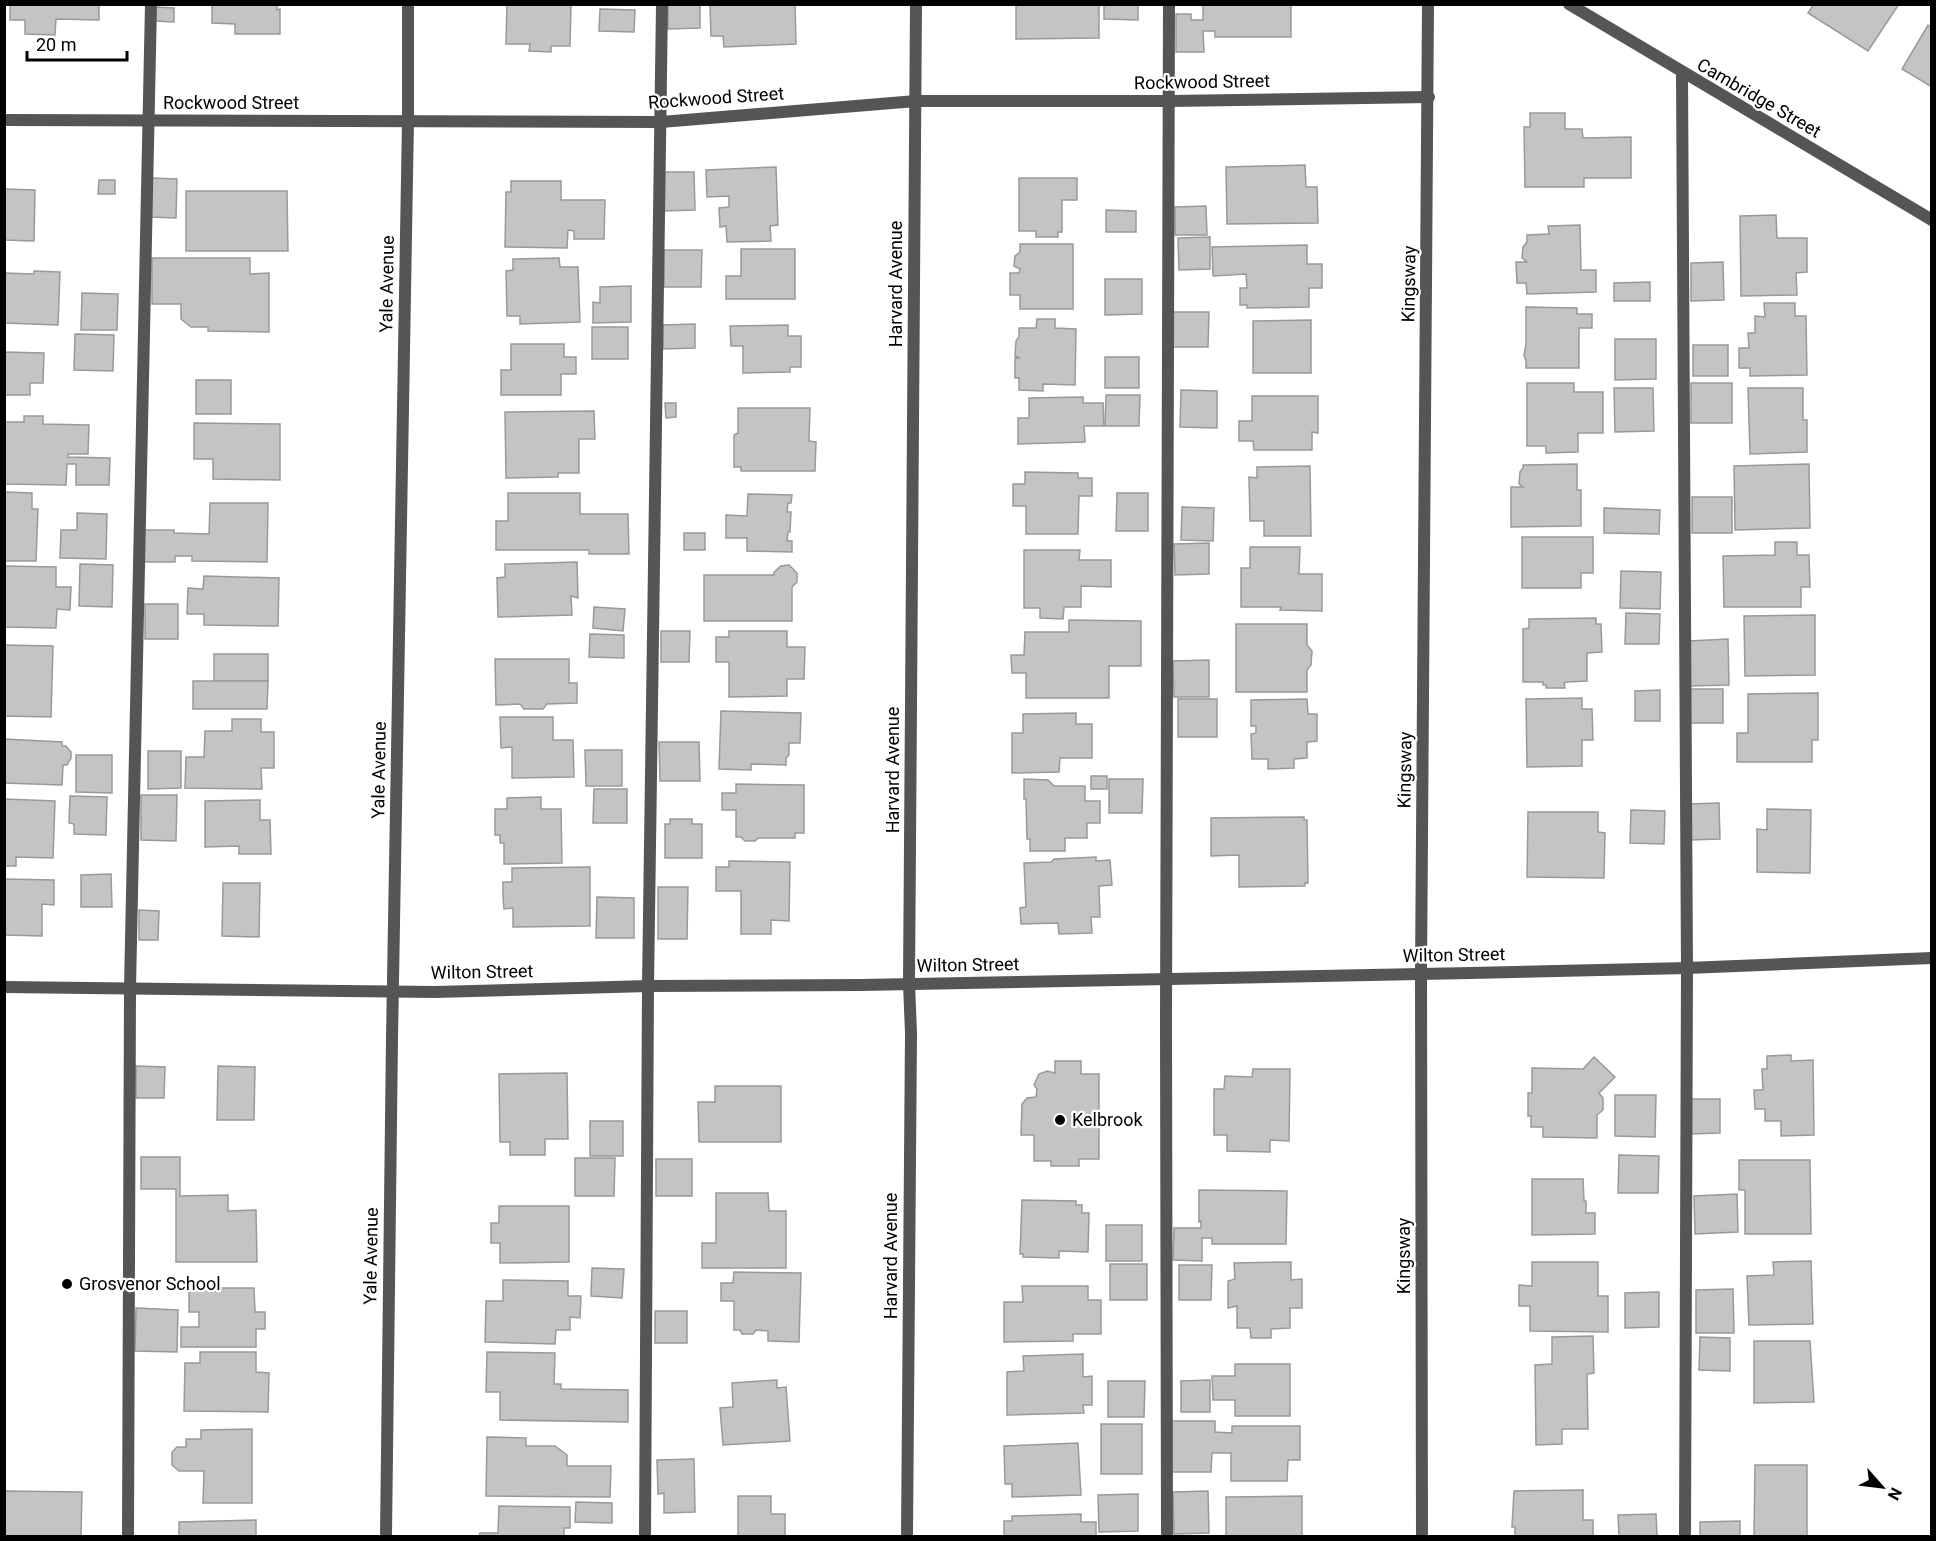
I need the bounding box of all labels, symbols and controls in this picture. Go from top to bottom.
scale bar [27,24,128,62]
text: 20 m [36,34,76,55]
street label: Cambridge Street [1694,54,1825,142]
street label: Rockwood Street [1134,70,1270,93]
street label: Rockwood Street [647,82,785,113]
street label: Rockwood Street [163,92,299,113]
street label: Harvard Avenue [885,221,906,347]
street label: Yale Avenue [375,235,398,333]
street label: Kingsway [1397,245,1420,323]
street label: Harvard Avenue [882,707,903,833]
street label: Yale Avenue [367,721,390,819]
street label: Kingsway [1393,731,1416,809]
street label: Wilton Street [1403,943,1506,966]
street label: Wilton Street [917,953,1020,976]
street label: Wilton Street [431,960,534,983]
place label: Kelbrook [1072,1109,1144,1130]
marker: Kelbrook [1053,1113,1067,1127]
street label: Harvard Avenue [880,1193,901,1319]
street label: Yale Avenue [359,1207,382,1305]
street label: Kingsway [1393,1217,1414,1294]
place label: Grosvenor School [79,1273,221,1294]
marker: Grosvenor School [60,1277,74,1291]
north arrow [1852,1457,1912,1517]
text: N [1884,1484,1906,1503]

